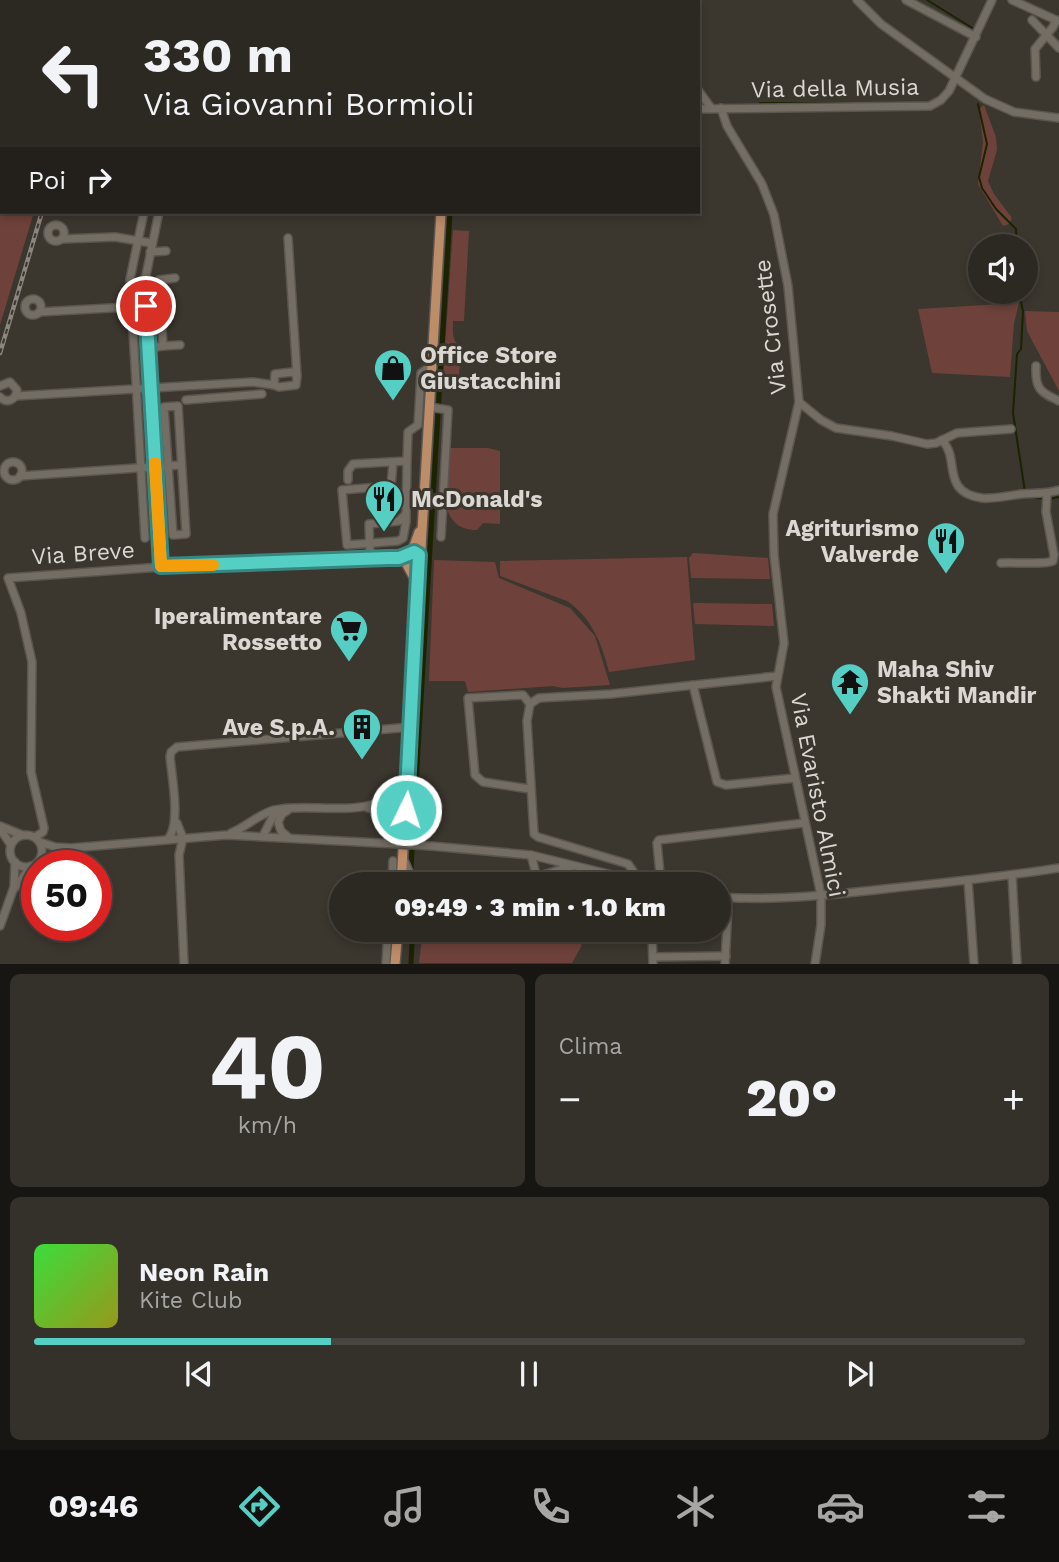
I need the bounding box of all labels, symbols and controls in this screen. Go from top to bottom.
text: 330 m [143,26,293,84]
icon: left [28,28,119,119]
street label: Via della Musia [751,74,919,103]
text: Via Giovanni Bormioli [143,85,474,123]
icon: right [80,161,118,199]
text: Poi [28,165,66,195]
map controls [968,234,1038,304]
button: sound [968,234,1038,304]
street label: Via Crosette [749,258,792,396]
pin [116,276,176,336]
icon: arrive [127,287,165,325]
place label: Office Store Giustacchini [420,342,561,395]
shop icon: Office Store Giustacchini [372,347,414,402]
restaurant icon: McDonald's [363,478,405,533]
place label: McDonald's [411,486,543,513]
place label: Agriturismo Valverde [785,515,919,568]
restaurant icon: Agriturismo Valverde [925,520,967,575]
street label: Via Breve [30,536,136,571]
place label: Iperalimentare Rossetto [154,603,322,656]
supermarket icon: Iperalimentare Rossetto [328,608,370,663]
place label: Maha Shiv Shakti Mandir [877,656,1037,709]
temple icon: Maha Shiv Shakti Mandir [829,661,871,716]
street label: Via Evaristo Almici [784,691,851,899]
building icon: Ave S.p.A. [341,706,383,761]
place label: Ave S.p.A. [223,714,335,741]
position arrow [369,773,443,847]
speed limit sign: 50 [21,850,112,941]
text: 09:49 · 3 min · 1.0 km [394,892,666,922]
text: 40 [209,1013,326,1120]
text: Clima [559,1033,622,1060]
text: 20° [746,1068,838,1129]
text: − [559,1077,581,1121]
text: + [1002,1077,1025,1121]
text: km/h [238,1112,297,1139]
text: Neon Rain [139,1257,269,1287]
text: Kite Club [139,1287,242,1314]
icon: previous [180,1355,218,1393]
icon: pause [510,1355,548,1393]
icon: next [841,1355,879,1393]
icon: directions [235,1482,284,1531]
icon: music [380,1482,429,1531]
icon: phone [526,1482,575,1531]
icon: climate [671,1482,720,1531]
icon: car [816,1482,865,1531]
icon: filters [962,1482,1011,1531]
text: 09:46 [48,1487,139,1525]

